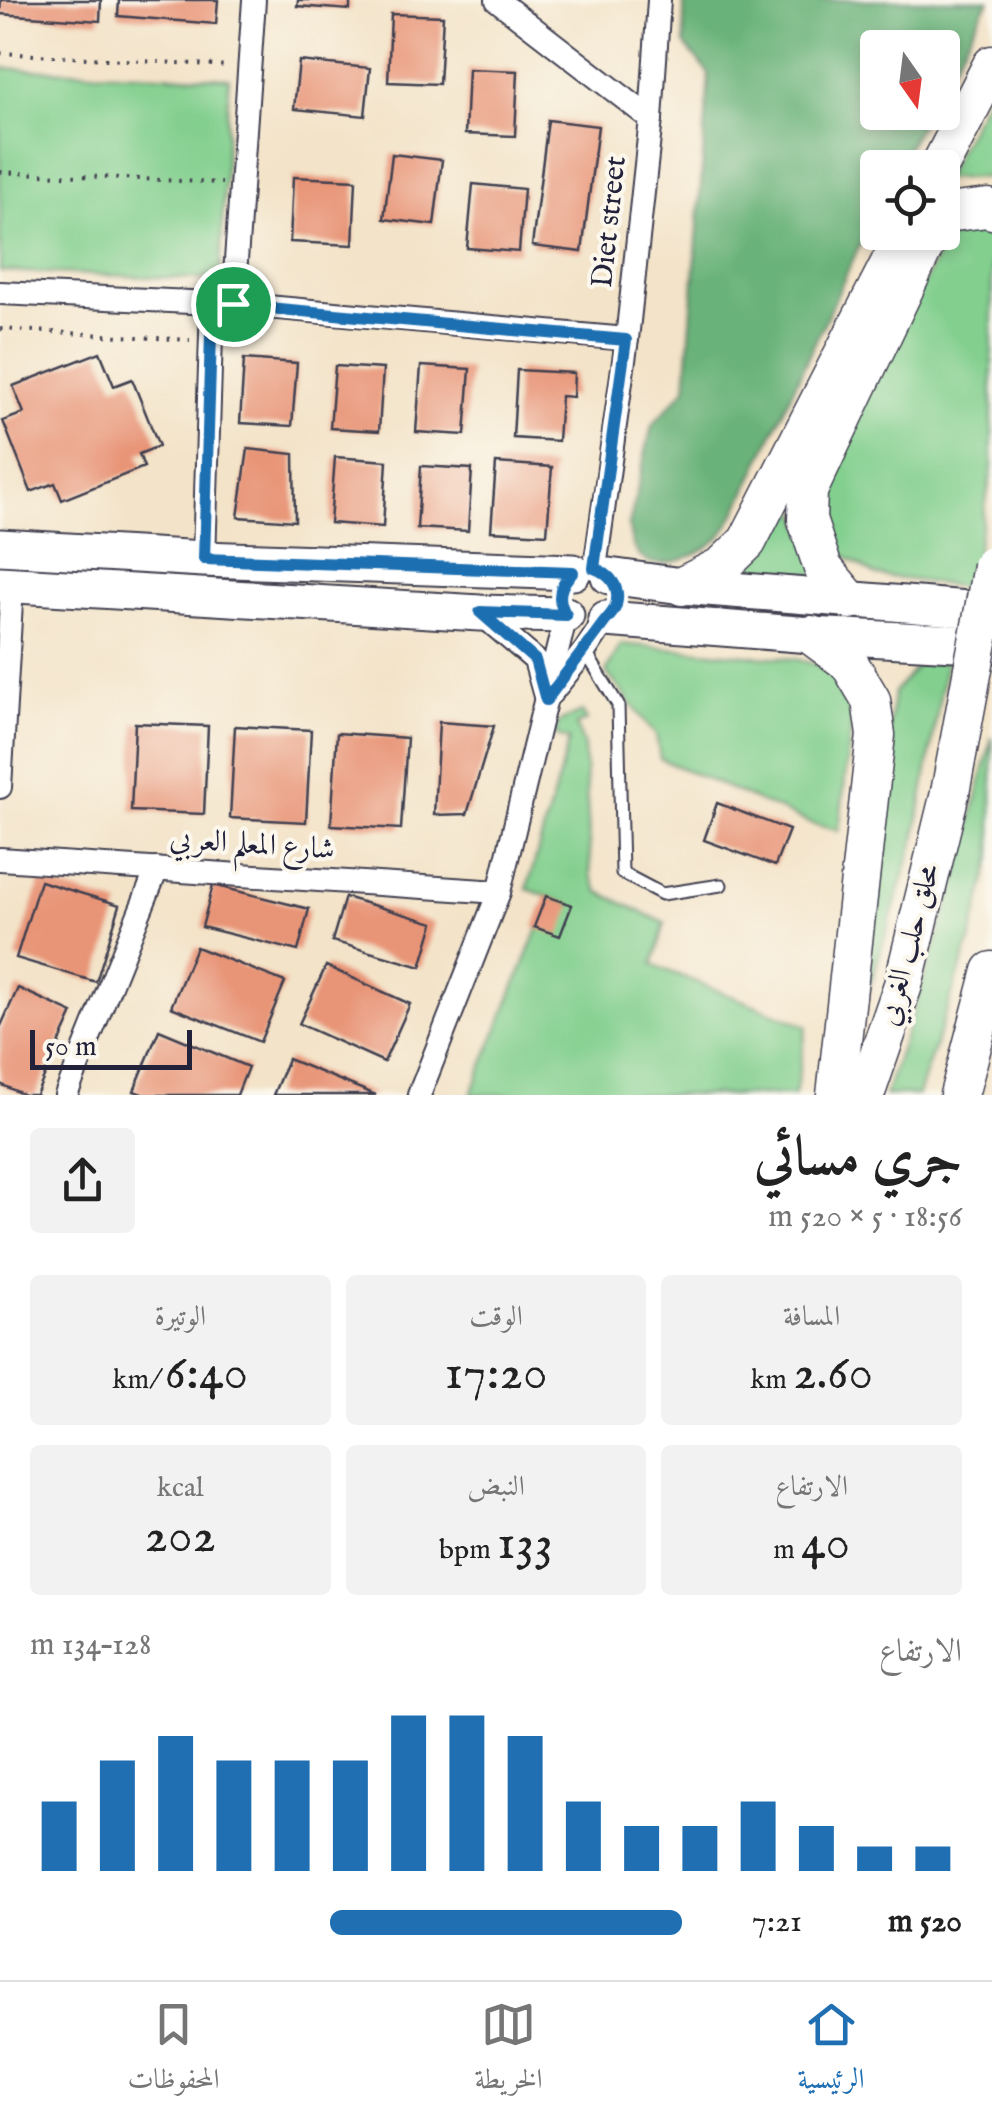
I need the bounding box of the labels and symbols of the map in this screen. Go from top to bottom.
north arrow [860,30,960,130]
street label: Diet street [584,154,636,290]
pin [191,262,276,347]
street label: شارع المعلم العربي [168,820,336,879]
street label: محلق حلب الغربي [870,860,953,1031]
scale bar [30,1025,192,1070]

